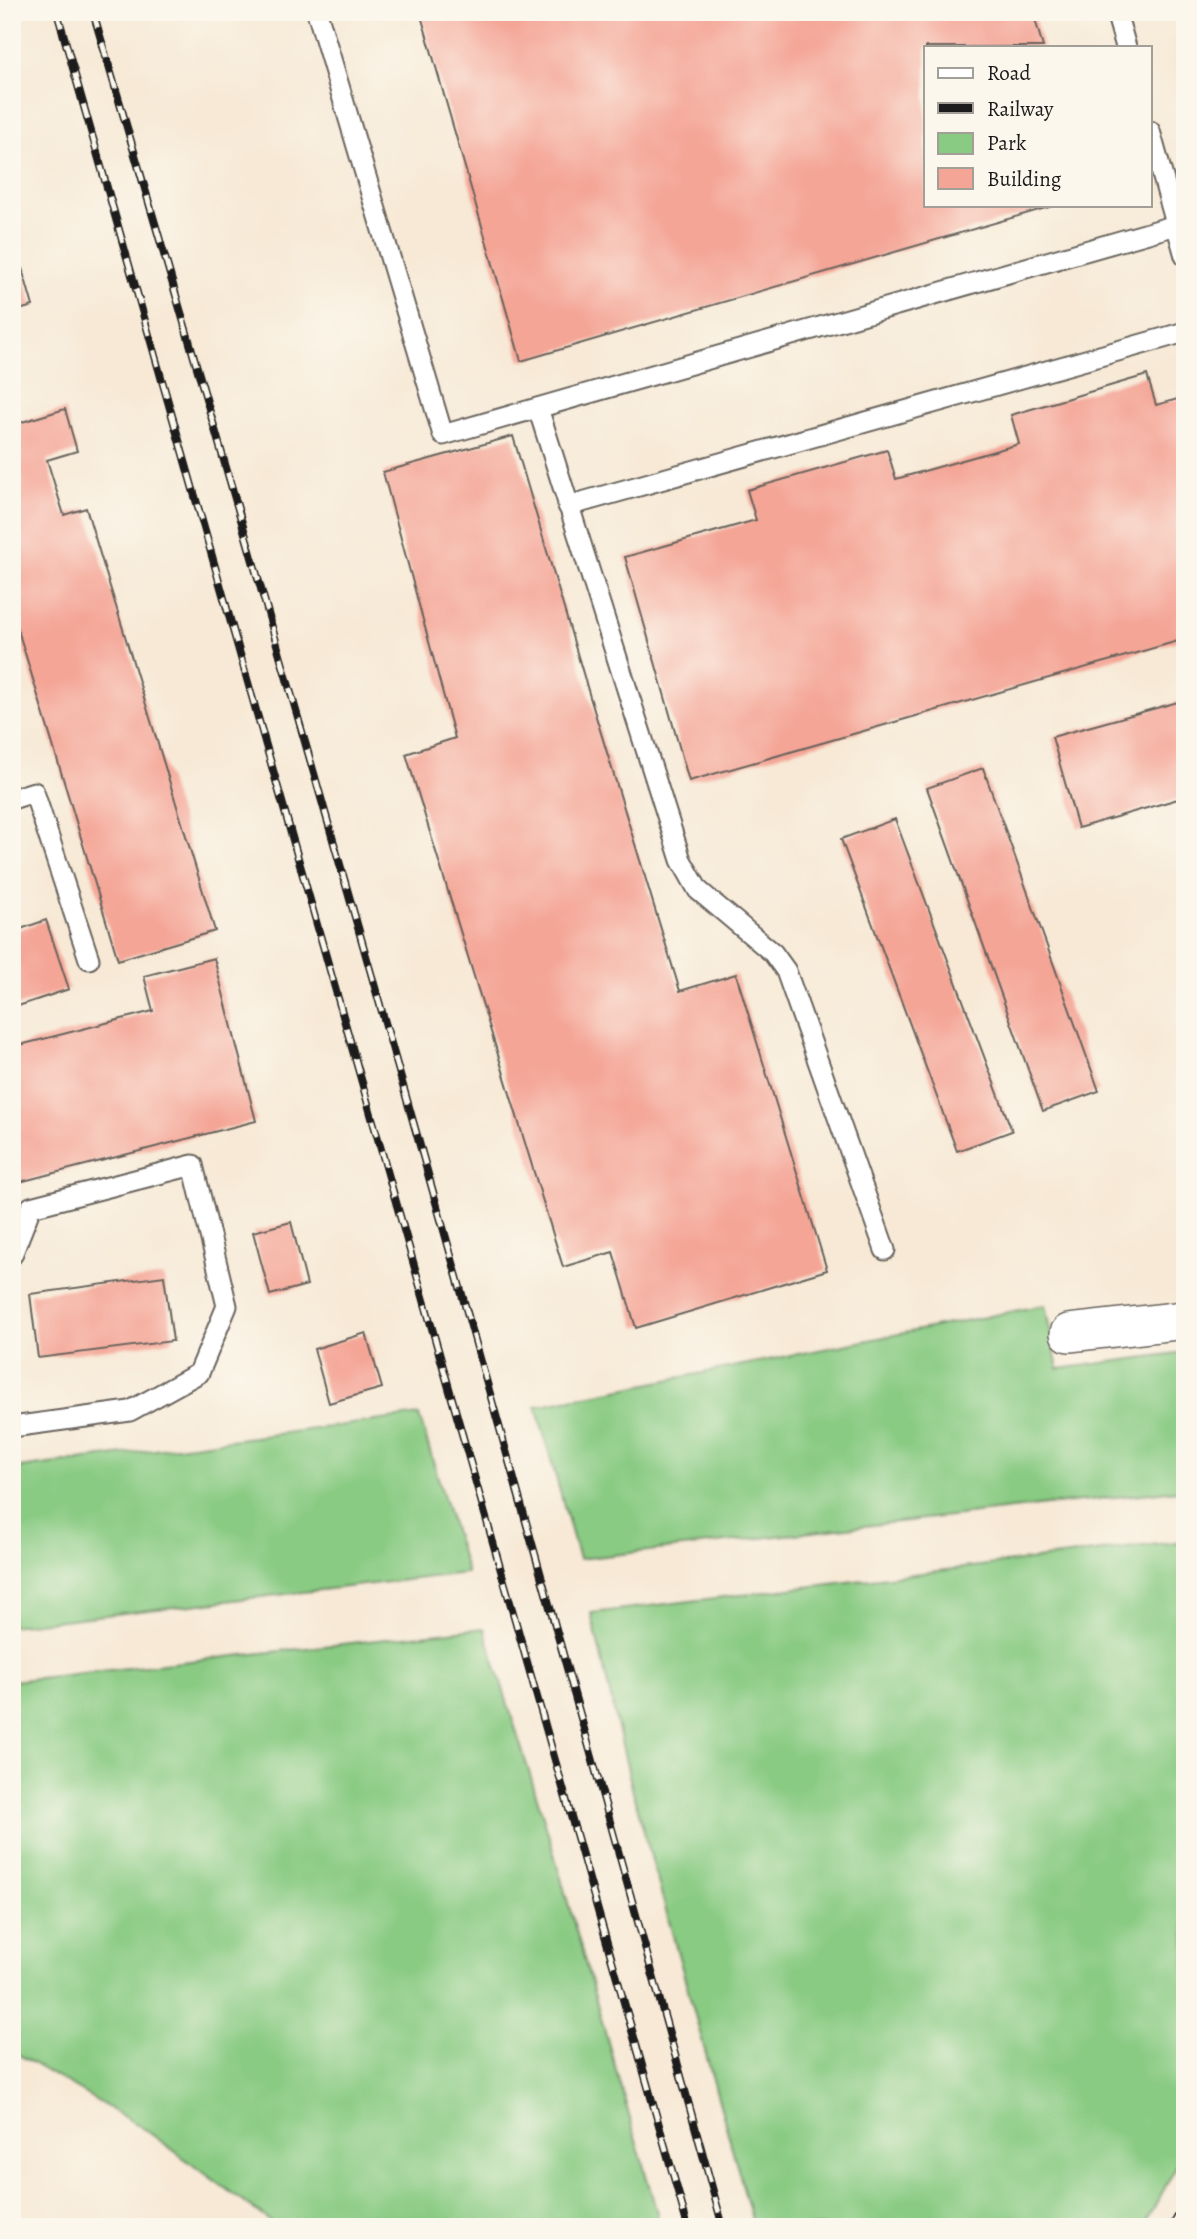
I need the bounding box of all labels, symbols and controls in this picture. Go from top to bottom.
legend [924,46,1152,206]
text: Road [987,59,1031,87]
text: Railway [987,95,1054,123]
text: Park [987,129,1027,157]
text: Building [987,165,1062,193]

